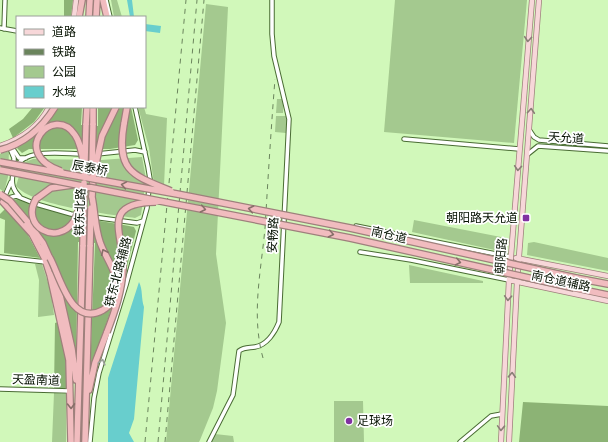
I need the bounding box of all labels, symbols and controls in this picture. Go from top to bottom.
legend [16,16,146,108]
text: 道路 [52,22,76,40]
one-way arrow [524,36,533,42]
text: 铁路 [52,42,76,60]
text: 公园 [52,62,76,80]
text: 水域 [52,82,76,100]
one-way arrow [526,108,535,114]
street label: 天允道 [547,127,585,147]
street label: 辰泰桥 [71,155,109,179]
one-way arrow [513,165,522,171]
one-way arrow [121,181,127,190]
street label: 铁东北路 [69,188,89,236]
one-way arrow [200,204,206,213]
one-way arrow [247,205,254,213]
place label: 朝阳路天允道 [446,208,518,226]
marker: 朝阳路天允道 [521,213,531,223]
street label: 安畅路 [262,216,282,253]
street label: 南仓道 [370,221,409,247]
one-way arrow [327,229,334,238]
street label: 铁东北路辅路 [99,235,135,309]
street label: 朝阳路 [489,237,511,275]
one-way arrow [101,248,109,256]
one-way arrow [454,257,461,265]
street label: 南仓道辅路 [530,265,592,295]
one-way arrow [504,295,513,301]
one-way arrow [97,359,105,365]
street label: 天盈南道 [12,369,60,389]
one-way arrow [508,372,517,378]
one-way arrow [67,403,76,409]
place label: 足球场 [357,411,393,429]
marker: 足球场 [344,416,354,426]
one-way arrow [497,425,506,431]

